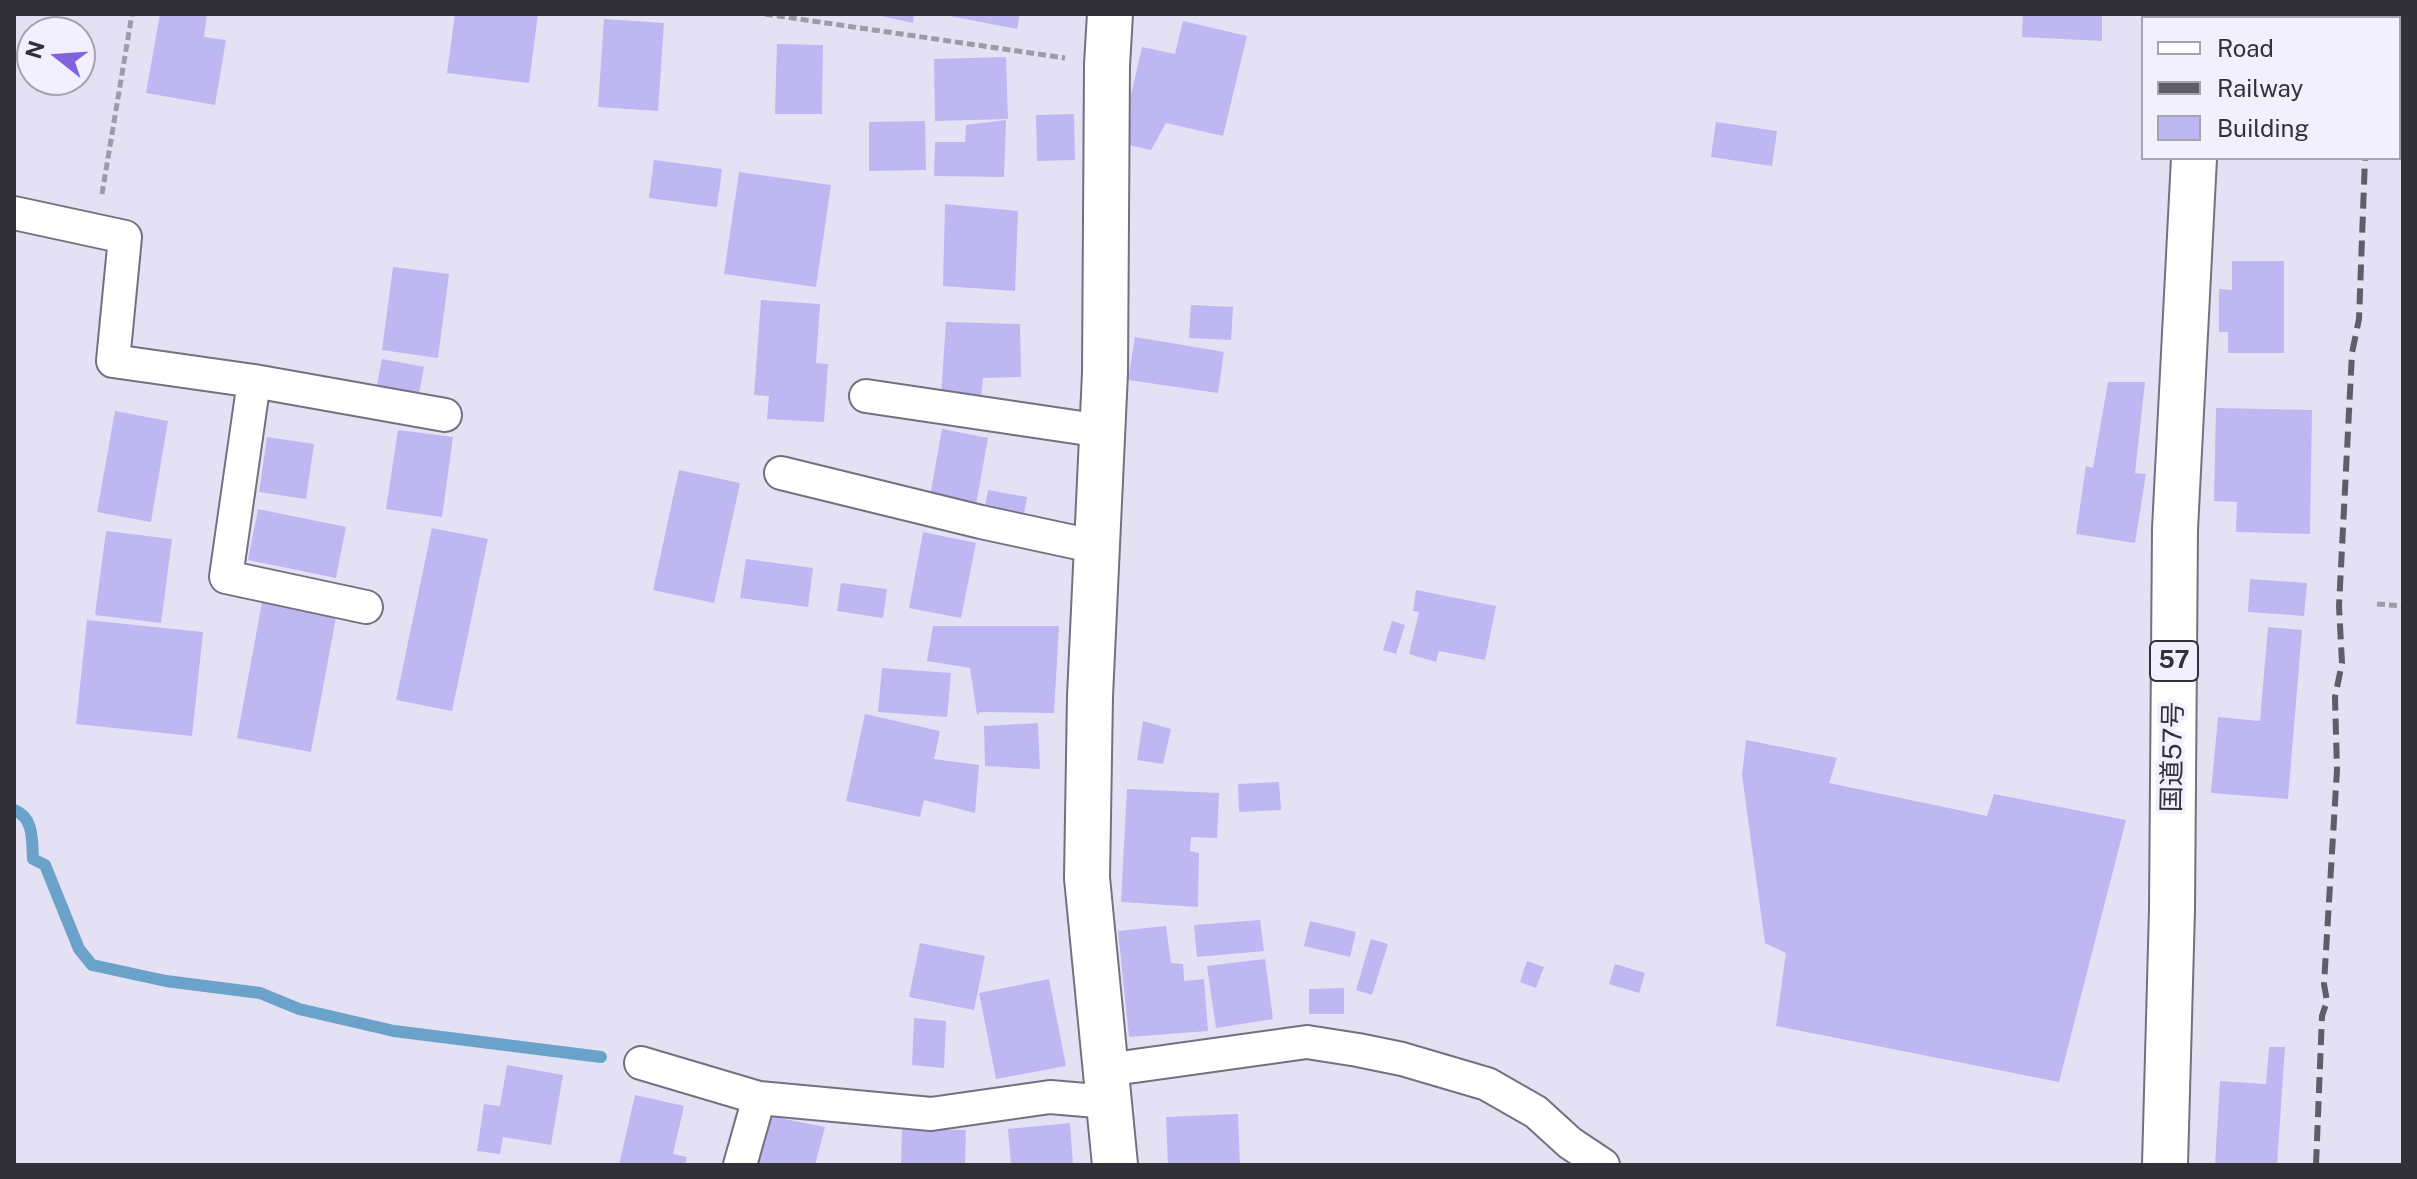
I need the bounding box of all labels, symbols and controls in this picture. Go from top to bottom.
north arrow [16,16,96,96]
legend [2141,16,2401,160]
text: Road [2217,34,2274,62]
text: N [20,38,50,62]
text: Railway [2217,74,2303,102]
text: Building [2217,114,2309,142]
road number: 57 [2150,641,2198,681]
street label: 国道57号 [2156,702,2190,812]

